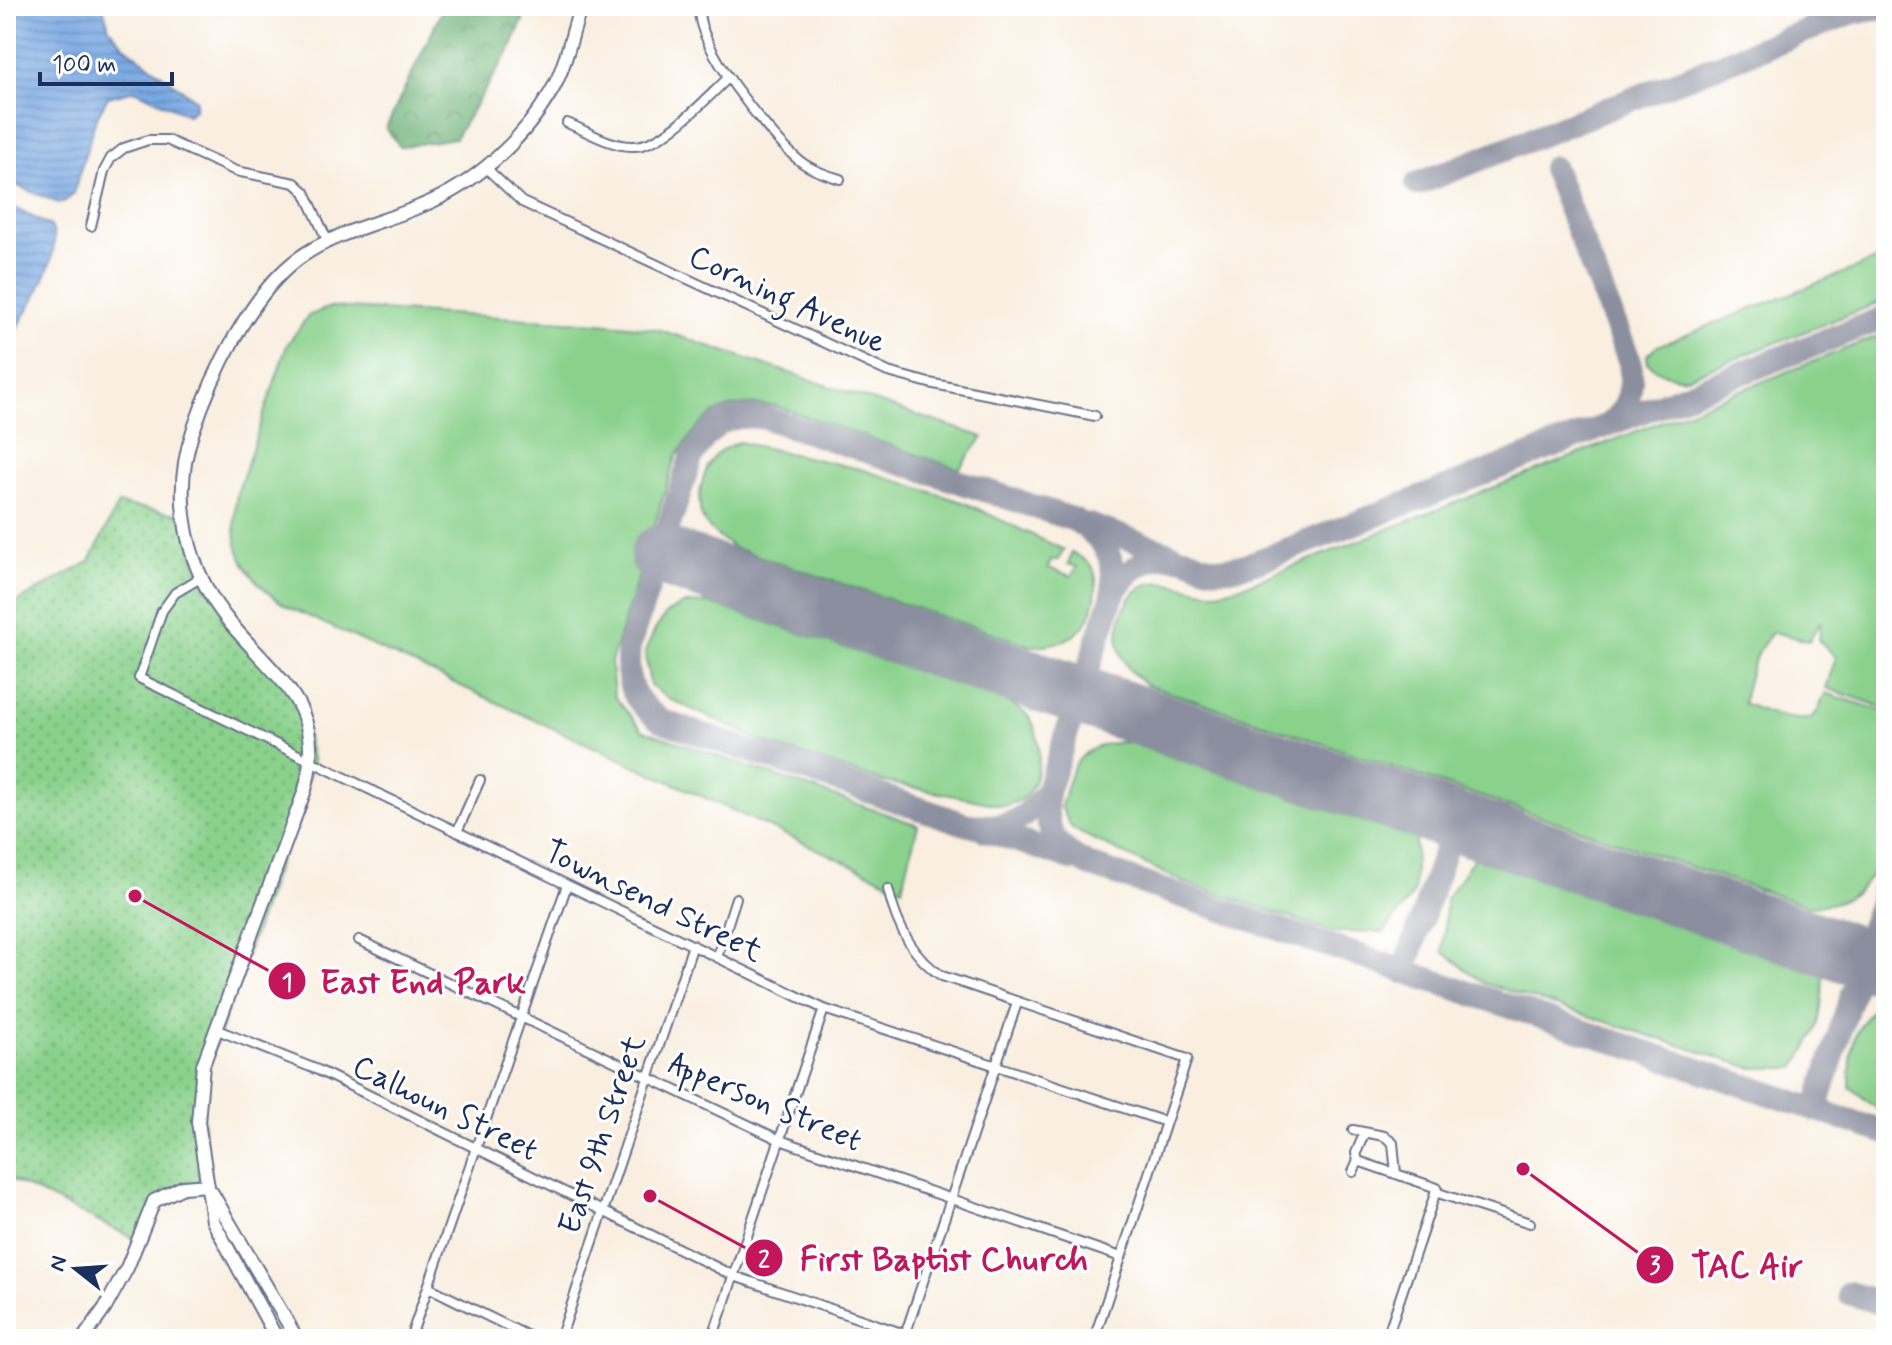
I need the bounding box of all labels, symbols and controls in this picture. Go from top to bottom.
scale bar [40,36,172,86]
text: 100 m [52,50,116,81]
street label: Corning Avenue [680,236,893,367]
street label: Townsend Street [537,831,770,973]
callout: East End Park [267,952,539,1010]
text: East End Park [320,961,527,1006]
text: 1 [282,968,292,999]
street label: East 9th Street [549,1029,657,1240]
street label: Apperson Street [661,1043,868,1165]
street label: Calhoun Street [345,1046,545,1172]
north arrow [36,1229,116,1309]
callout: First Baptist Church [744,1229,1104,1287]
callout: TAC Air [1635,1236,1820,1294]
text: First Baptist Church [800,1238,1088,1283]
text: 2 [758,1245,770,1276]
text: TAC Air [1691,1245,1803,1290]
text: 3 [1650,1251,1661,1282]
text: N [43,1253,74,1275]

